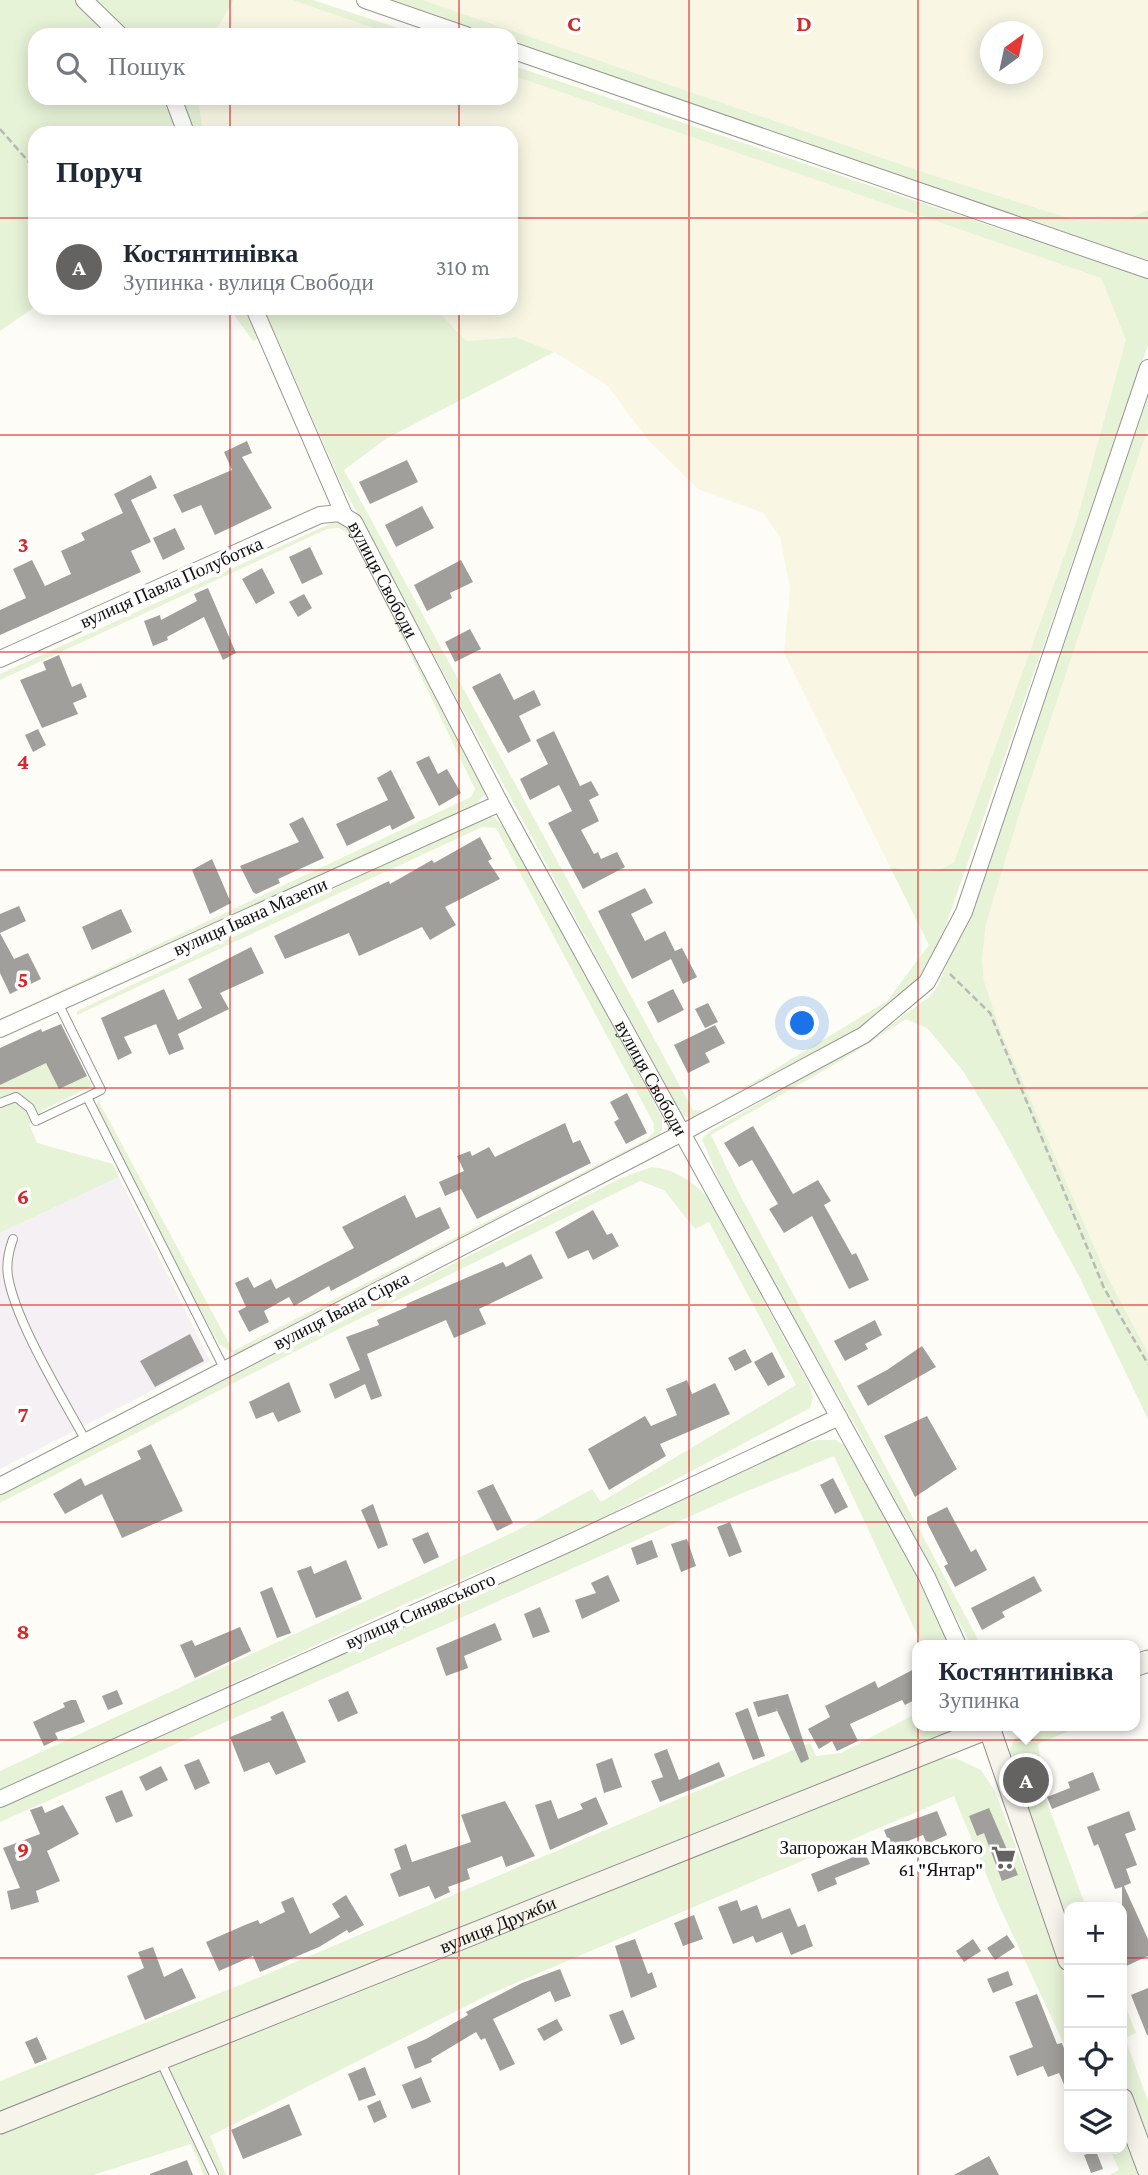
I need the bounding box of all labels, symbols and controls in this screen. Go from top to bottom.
text: C [567,10,581,36]
text: D [796,10,812,36]
north arrow [980,21,1043,84]
search box [28,28,518,105]
icon: search [52,48,90,86]
text: Пошук [108,52,185,81]
text: Поруч [56,155,143,188]
text: Костянтинівка [123,239,298,268]
text: A [72,254,86,280]
text: 310 m [436,254,490,280]
text: Зупинка · вулиця Свободи [123,269,374,295]
street label: вулиця Свободи [344,518,422,641]
text: 3 [17,531,29,557]
street label: вулиця Павла Полуботка [77,532,266,632]
text: 4 [17,748,29,774]
street label: вулиця Івана Мазепи [170,873,330,960]
text: 5 [17,966,29,992]
your location [785,1006,819,1040]
street label: вулиця Свободи [611,1017,691,1139]
text: 6 [17,1183,29,1209]
street label: вулиця Івана Сірка [270,1267,413,1354]
text: 7 [17,1401,29,1427]
street label: вулиця Синявського [342,1568,498,1653]
text: 8 [16,1618,30,1644]
popup [912,1640,1140,1731]
text: Костянтинівка [938,1657,1114,1686]
text: Зупинка [938,1687,1019,1713]
pin: A [1003,1754,1049,1806]
text: 9 [17,1836,29,1862]
place label: Запорожан Маяковського 61 "Янтар" [779,1837,983,1880]
supermarket icon: Запорожан Маяковського 61 "Янтар" [989,1844,1017,1872]
street label: вулиця Дружби [437,1892,559,1957]
map controls [1064,1902,1127,2154]
button: + [1064,1902,1127,1965]
button: − [1064,1965,1127,2028]
button: locate [1064,2028,1127,2091]
button: layers [1064,2091,1127,2154]

